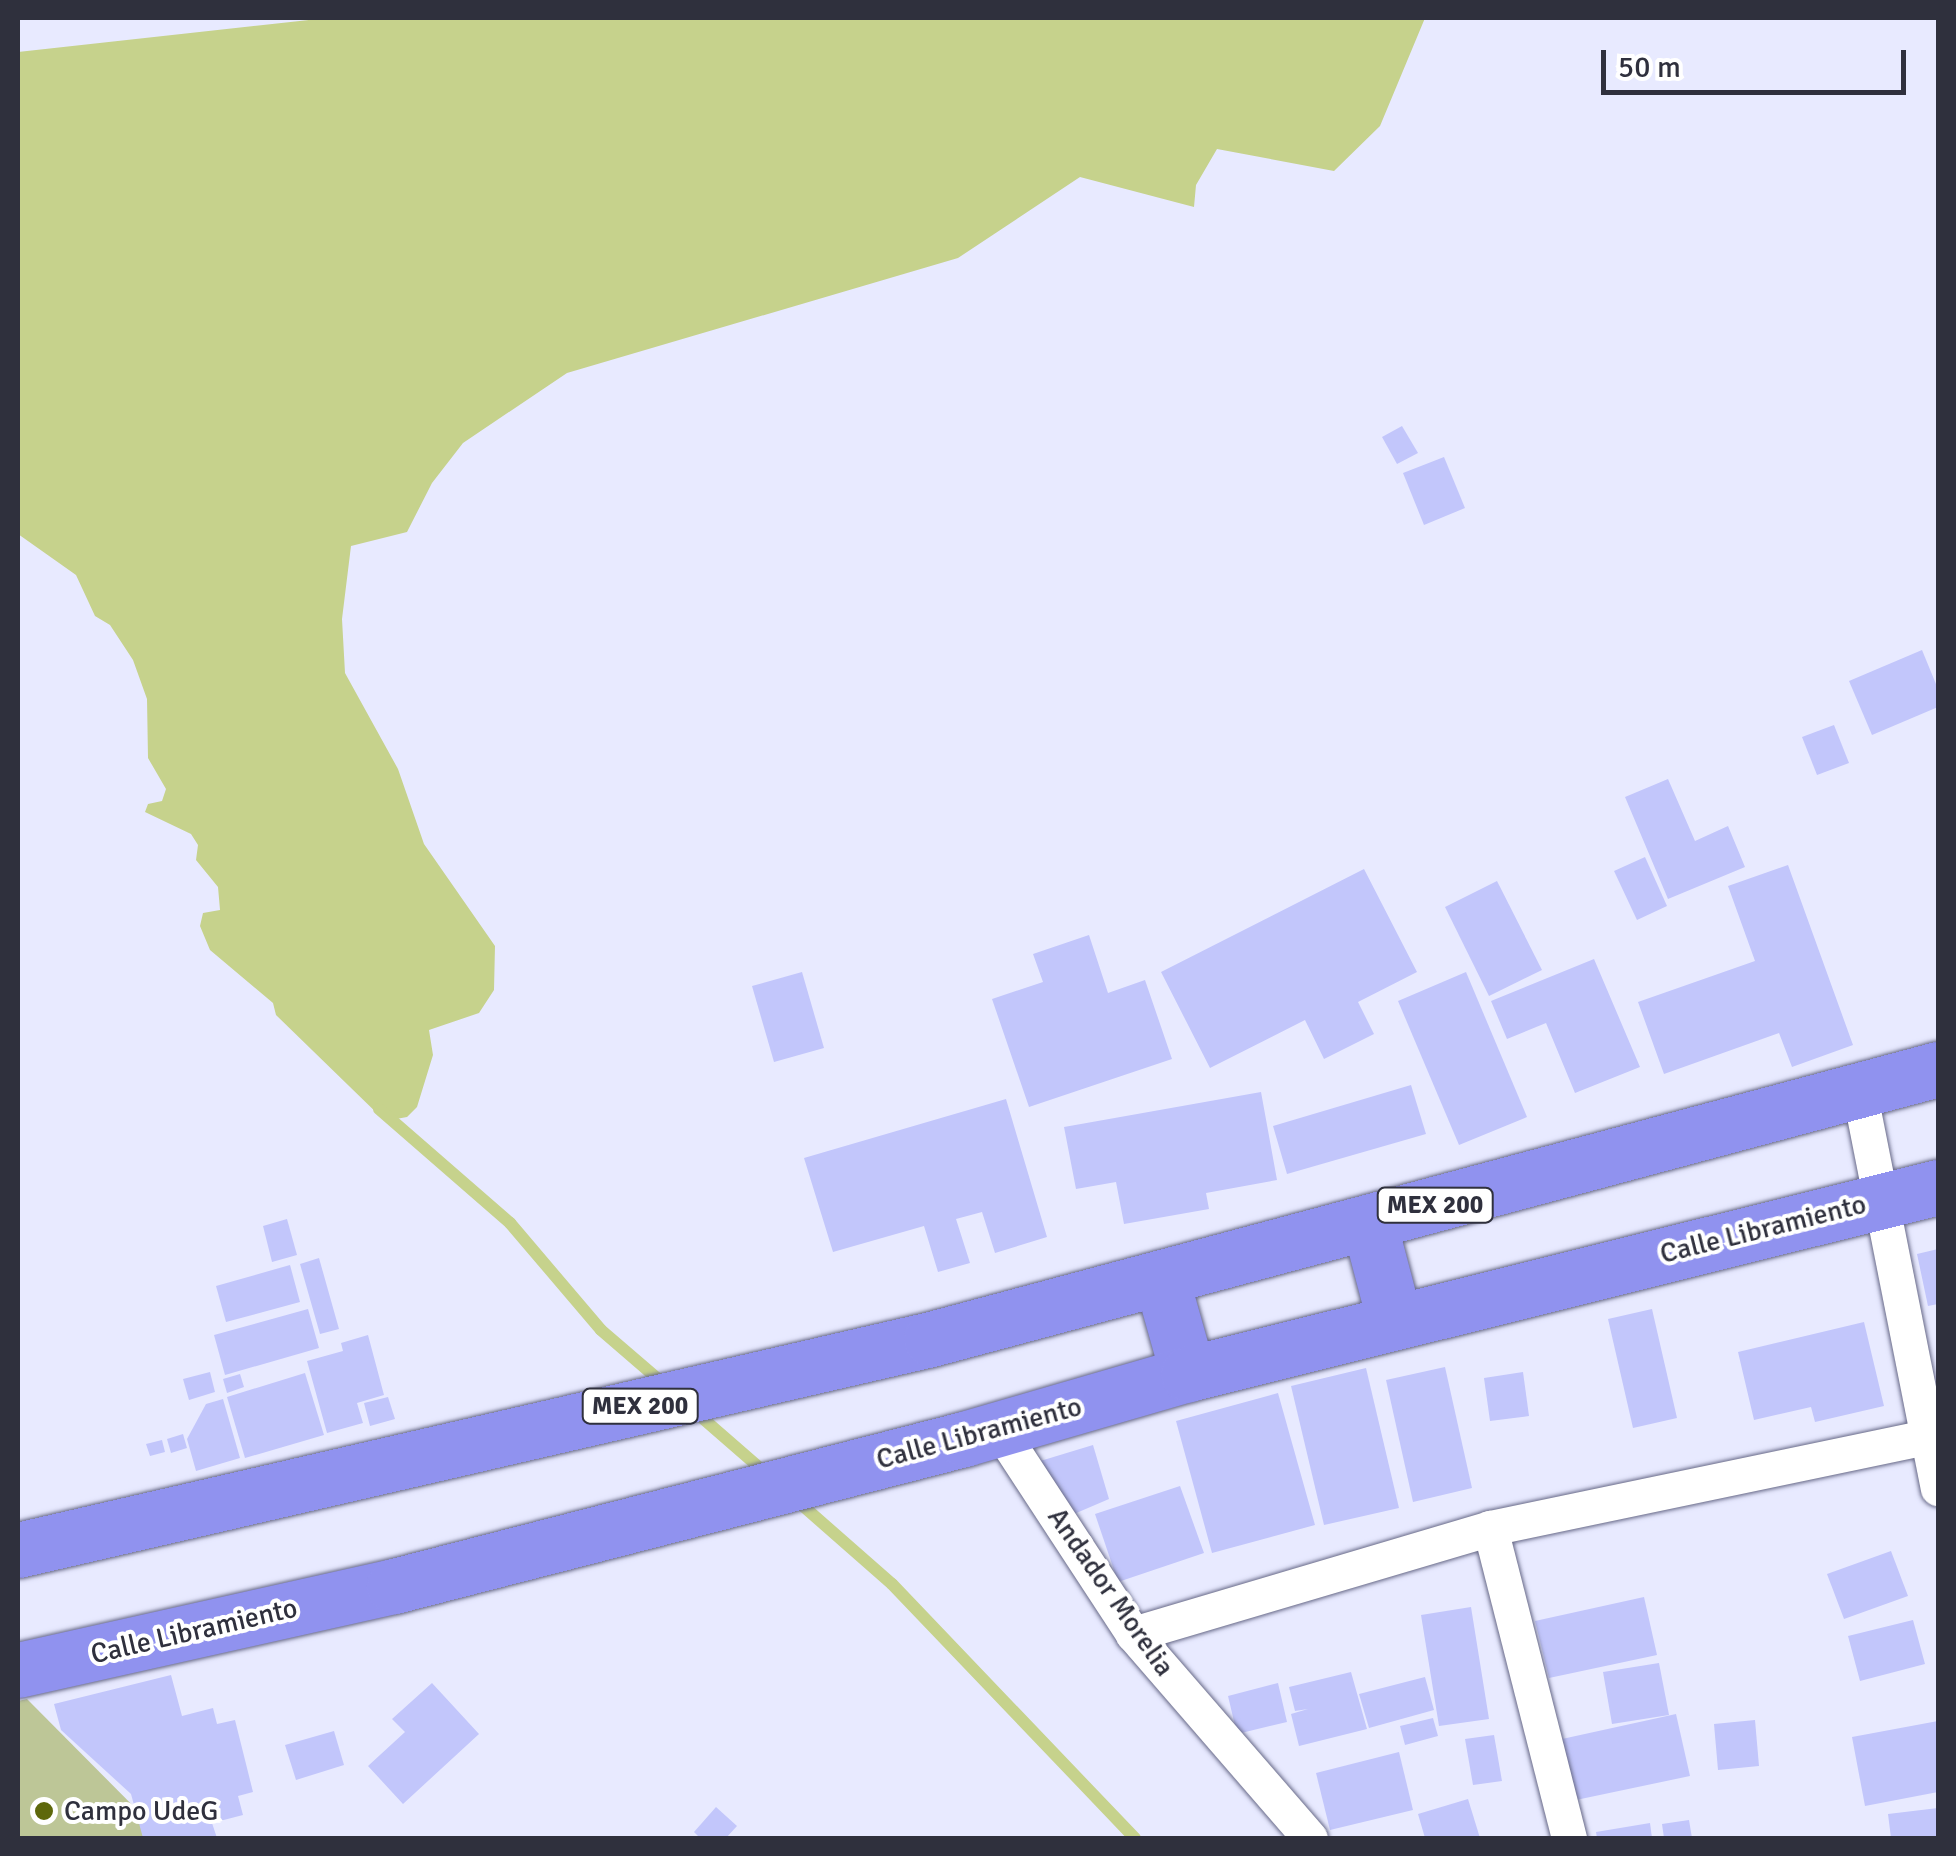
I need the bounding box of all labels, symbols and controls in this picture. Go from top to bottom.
scale bar [1606,30,1911,92]
text: 50 m [1618,49,1681,86]
road number: MEX 200 [1375,1185,1495,1225]
street label: Calle Libramiento [1657,1187,1869,1271]
road number: MEX 200 [580,1386,700,1426]
street label: Calle Libramiento [873,1389,1085,1477]
street label: Andador Morelia [1040,1501,1182,1683]
street label: Calle Libramiento [87,1591,301,1671]
place label: Campo UdeG [64,1794,218,1828]
marker: Campo UdeG [33,1800,55,1822]

